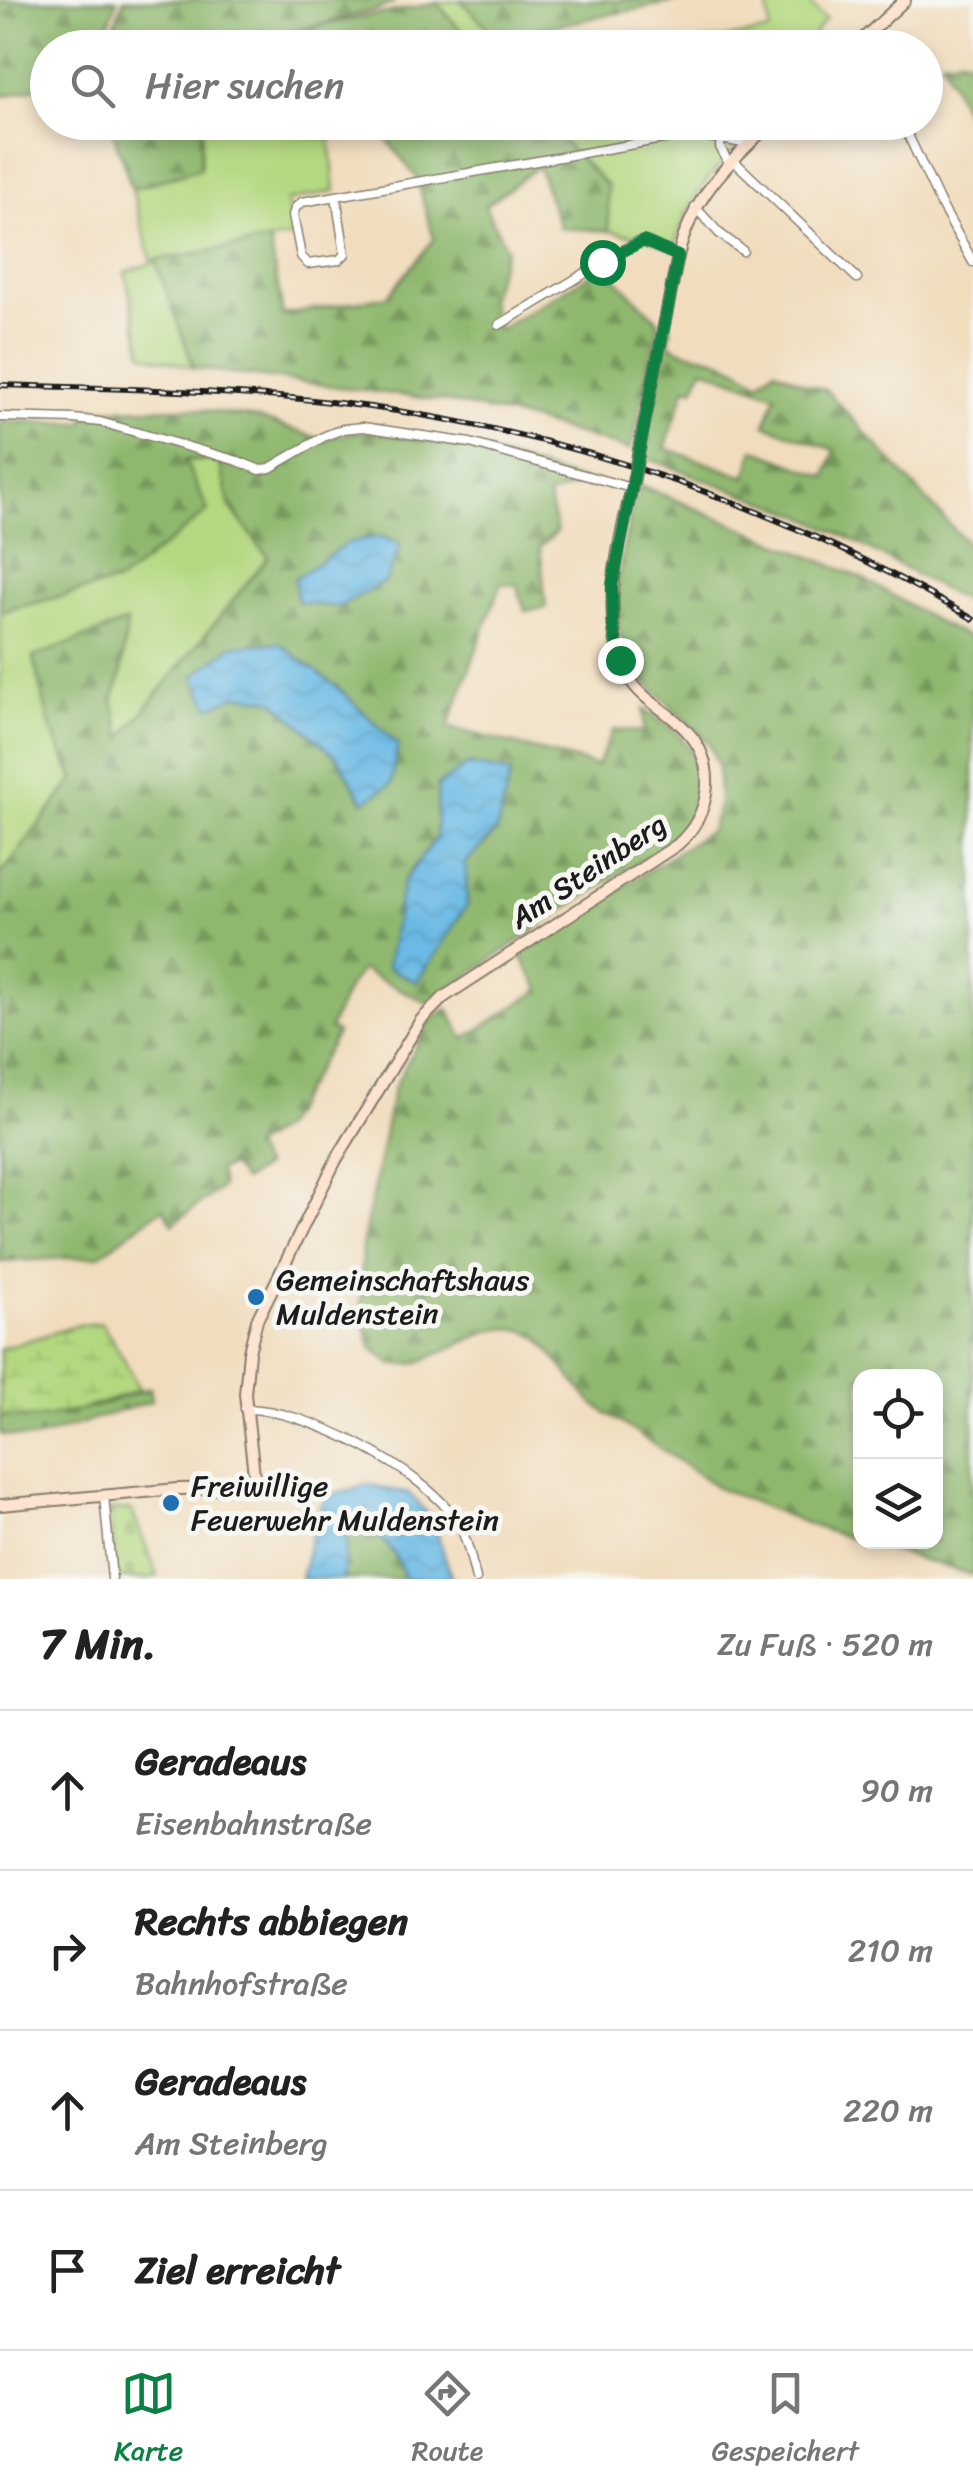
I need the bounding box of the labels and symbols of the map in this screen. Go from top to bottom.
route start [580,240,626,286]
route end [598,638,644,684]
street label: Am Steinberg [497,798,678,945]
place label: Gemeinschaftshaus Muldenstein [276,1253,530,1341]
marker: Gemeinschaftshaus Muldenstein [245,1286,267,1308]
place label: Freiwillige Feuerwehr Muldenstein [191,1459,499,1547]
marker: Freiwillige Feuerwehr Muldenstein [160,1492,182,1514]

